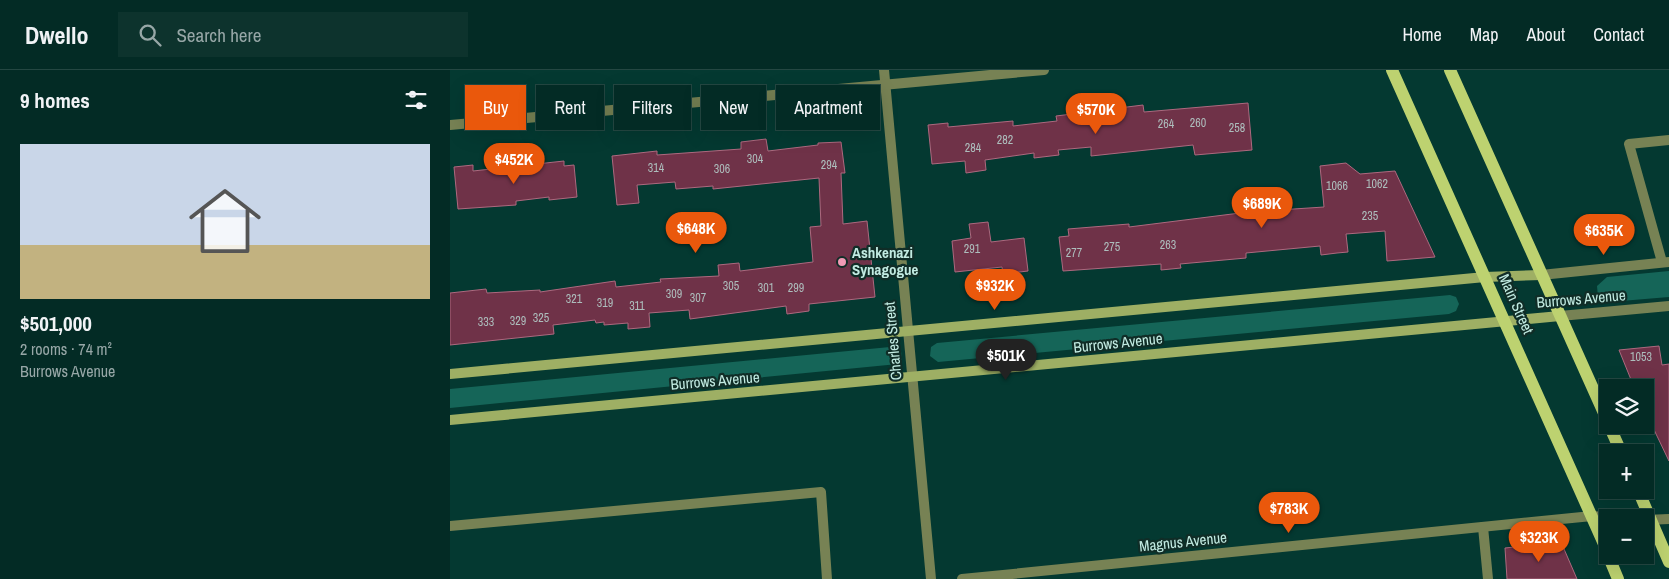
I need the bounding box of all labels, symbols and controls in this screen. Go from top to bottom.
search box [118,12,468,57]
text: Dwello [25,19,88,51]
icon: search [136,21,164,49]
text: Search here [176,22,261,48]
text: Home [1402,22,1442,47]
text: Map [1470,22,1499,47]
text: About [1527,22,1565,47]
text: Contact [1593,22,1644,47]
chip: Buy [465,85,526,130]
chip: Rent [536,85,604,130]
chip: Filters [614,85,691,130]
chip: New [701,85,766,130]
chip: Apartment [776,85,880,130]
text: 9 homes [20,86,90,115]
icon: filters [402,86,430,114]
pin: $570K [1061,92,1131,135]
text: $570K [1077,98,1115,120]
house number: 260 [1190,115,1206,131]
house number: 264 [1158,116,1175,132]
house number: 258 [1229,120,1245,136]
house number: 282 [997,132,1013,148]
house number: 284 [965,140,982,156]
pin: $452K [479,142,549,185]
text: $452K [495,148,533,170]
house number: 304 [747,151,764,167]
house number: 294 [821,157,838,173]
house number: 314 [648,160,665,176]
house number: 306 [714,161,730,177]
icon: home [180,176,270,266]
house number: 1062 [1366,176,1388,192]
house number: 1066 [1326,178,1348,194]
pin: $689K [1227,186,1297,229]
text: $689K [1243,192,1281,214]
house number: 235 [1362,208,1379,224]
pin: $648K [661,212,731,254]
pin: $635K [1569,214,1639,256]
text: $648K [677,217,715,239]
text: $635K [1585,219,1623,241]
house number: 263 [1160,237,1176,253]
house number: 275 [1104,239,1121,255]
house number: 291 [964,241,981,257]
place label: Ashkenazi Synagogue [852,242,918,280]
house number: 277 [1066,245,1083,261]
marker: Ashkenazi Synagogue [836,256,848,268]
pin: $932K [960,268,1030,311]
street label: Main Street [1494,270,1539,338]
text: $932K [976,274,1014,296]
house number: 305 [723,278,740,294]
house number: 301 [758,280,775,296]
house number: 299 [788,280,804,296]
street label: Burrows Avenue [1536,284,1627,313]
house number: 309 [666,286,682,302]
house number: 307 [690,290,707,306]
house number: 321 [566,291,583,307]
house number: 319 [597,295,613,311]
house number: 311 [629,298,645,314]
street label: Charles Street [879,300,906,381]
text: $501,000 [20,309,92,338]
house number: 325 [533,310,550,326]
house number: 329 [510,313,526,329]
house number: 333 [478,314,494,330]
street label: Burrows Avenue [1072,327,1164,358]
text: 2 rooms · 74 m² [20,338,112,360]
pin: $501K [971,338,1041,381]
text: $501K [987,344,1025,366]
house number: 1053 [1630,349,1652,365]
text: Burrows Avenue [20,360,115,382]
street label: Burrows Avenue [670,366,761,395]
map controls [1599,379,1654,564]
button: layers [1599,379,1654,434]
button: + [1599,444,1654,499]
pin: $783K [1254,492,1324,534]
text: $783K [1270,497,1308,519]
button: − [1599,509,1654,564]
pin: $323K [1504,520,1574,563]
street label: Magnus Avenue [1138,526,1228,557]
text: $323K [1520,526,1558,548]

